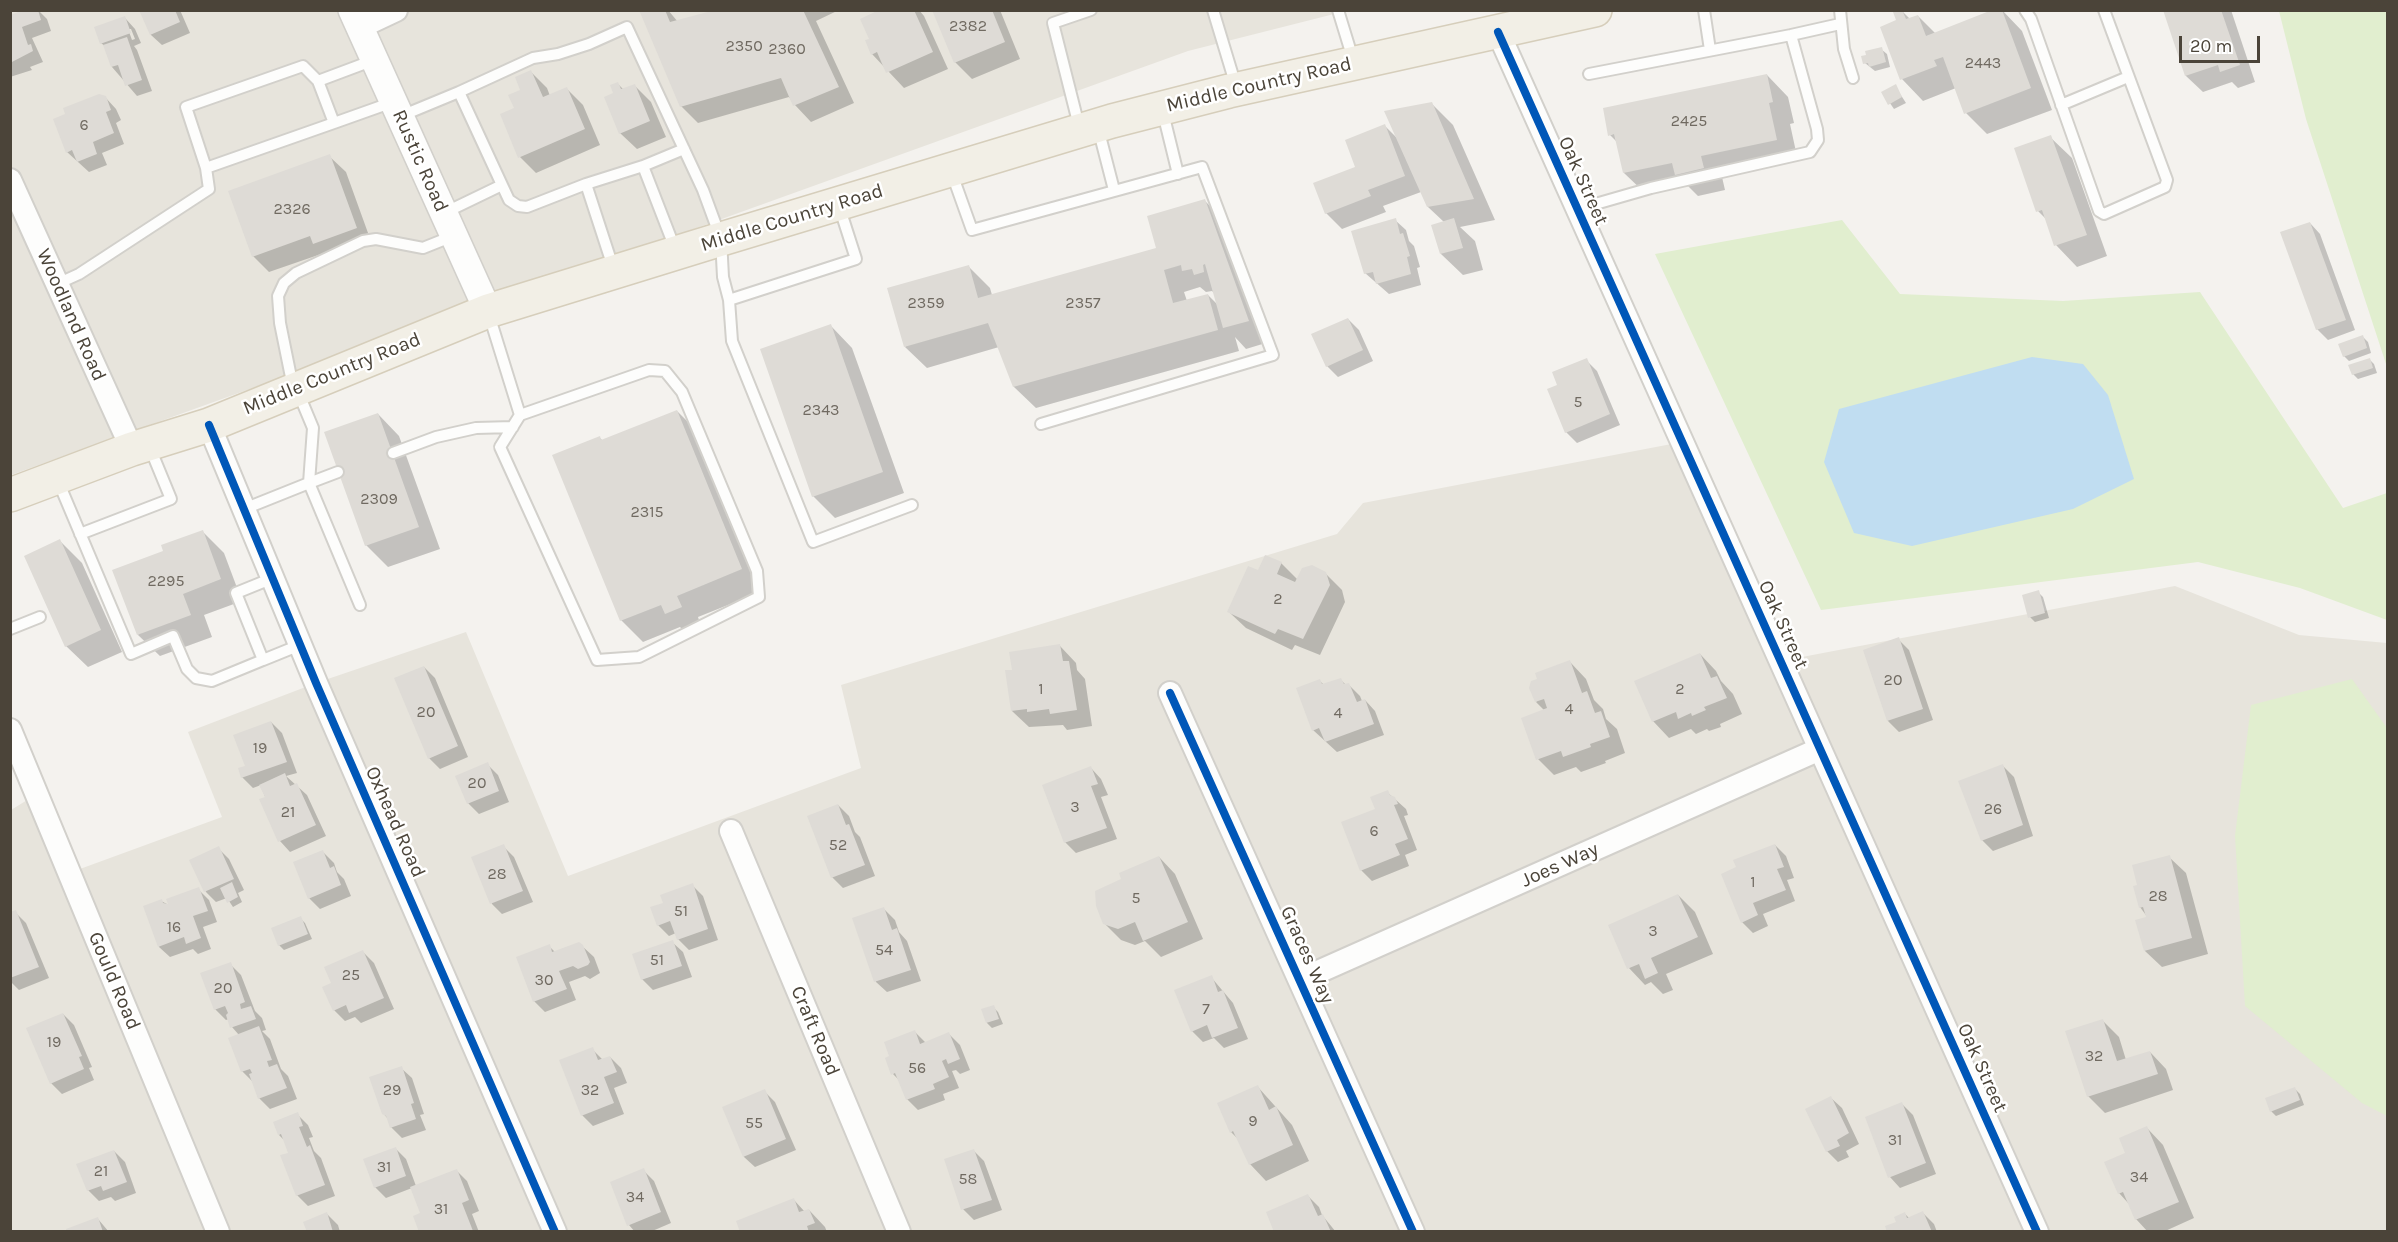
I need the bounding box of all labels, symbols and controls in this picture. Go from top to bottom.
house number: 2382 [949,16,987,36]
scale bar [2182,24,2263,62]
text: 20 m [2190,35,2232,57]
house number: 2350 [725,36,763,56]
house number: 2360 [768,39,806,59]
street label: Middle Country Road [1164,52,1354,118]
house number: 2443 [1965,53,2001,73]
street label: Rustic Road [387,106,453,216]
house number: 2425 [1671,111,1707,131]
house number: 6 [79,115,89,135]
street label: Oak Street [1553,133,1613,229]
street label: Middle Country Road [698,179,886,257]
house number: 2326 [273,199,311,219]
street label: Woodland Road [31,245,111,385]
house number: 2359 [907,293,945,313]
house number: 2357 [1065,293,1101,313]
street label: Middle Country Road [240,327,424,421]
house number: 5 [1573,392,1583,412]
house number: 2343 [802,400,840,420]
house number: 2309 [360,489,398,509]
house number: 2315 [630,502,664,522]
house number: 2295 [148,571,184,591]
street label: Oak Street [1753,577,1813,673]
house number: 2 [1273,589,1283,609]
house number: 20 [1884,670,1902,690]
house number: 1 [1038,679,1044,699]
house number: 2 [1675,679,1685,699]
house number: 4 [1565,699,1573,719]
house number: 20 [417,702,435,722]
house number: 4 [1334,703,1342,723]
house number: 19 [253,738,267,758]
street label: Oxhead Road [360,763,430,881]
house number: 20 [468,773,486,793]
house number: 3 [1070,797,1080,817]
house number: 26 [1984,799,2002,819]
house number: 21 [281,802,295,822]
house number: 6 [1369,821,1379,841]
house number: 52 [829,835,847,855]
street label: Joes Way [1518,837,1602,893]
house number: 28 [487,864,507,884]
house number: 1 [1750,872,1756,892]
house number: 28 [2148,886,2168,906]
house number: 5 [1131,888,1141,908]
house number: 51 [674,901,688,921]
street label: Graces Way [1275,902,1339,1008]
house number: 16 [167,917,181,937]
house number: 3 [1648,921,1658,941]
street label: Gould Road [83,928,145,1034]
house number: 54 [875,940,893,960]
house number: 51 [650,950,664,970]
house number: 25 [342,965,360,985]
house number: 30 [535,970,553,990]
house number: 20 [214,978,232,998]
street label: Craft Road [785,982,845,1080]
house number: 7 [1202,999,1210,1019]
street label: Oak Street [1952,1020,2012,1116]
house number: 19 [47,1032,61,1052]
house number: 32 [2085,1046,2103,1066]
house number: 56 [908,1058,926,1078]
house number: 29 [383,1080,401,1100]
house number: 32 [581,1080,599,1100]
house number: 9 [1248,1111,1258,1131]
house number: 55 [745,1113,763,1133]
house number: 31 [1888,1130,1902,1150]
house number: 31 [377,1157,391,1177]
house number: 21 [94,1161,108,1181]
house number: 34 [2130,1167,2148,1187]
house number: 58 [959,1169,977,1189]
house number: 34 [626,1187,644,1207]
house number: 31 [434,1199,448,1219]

